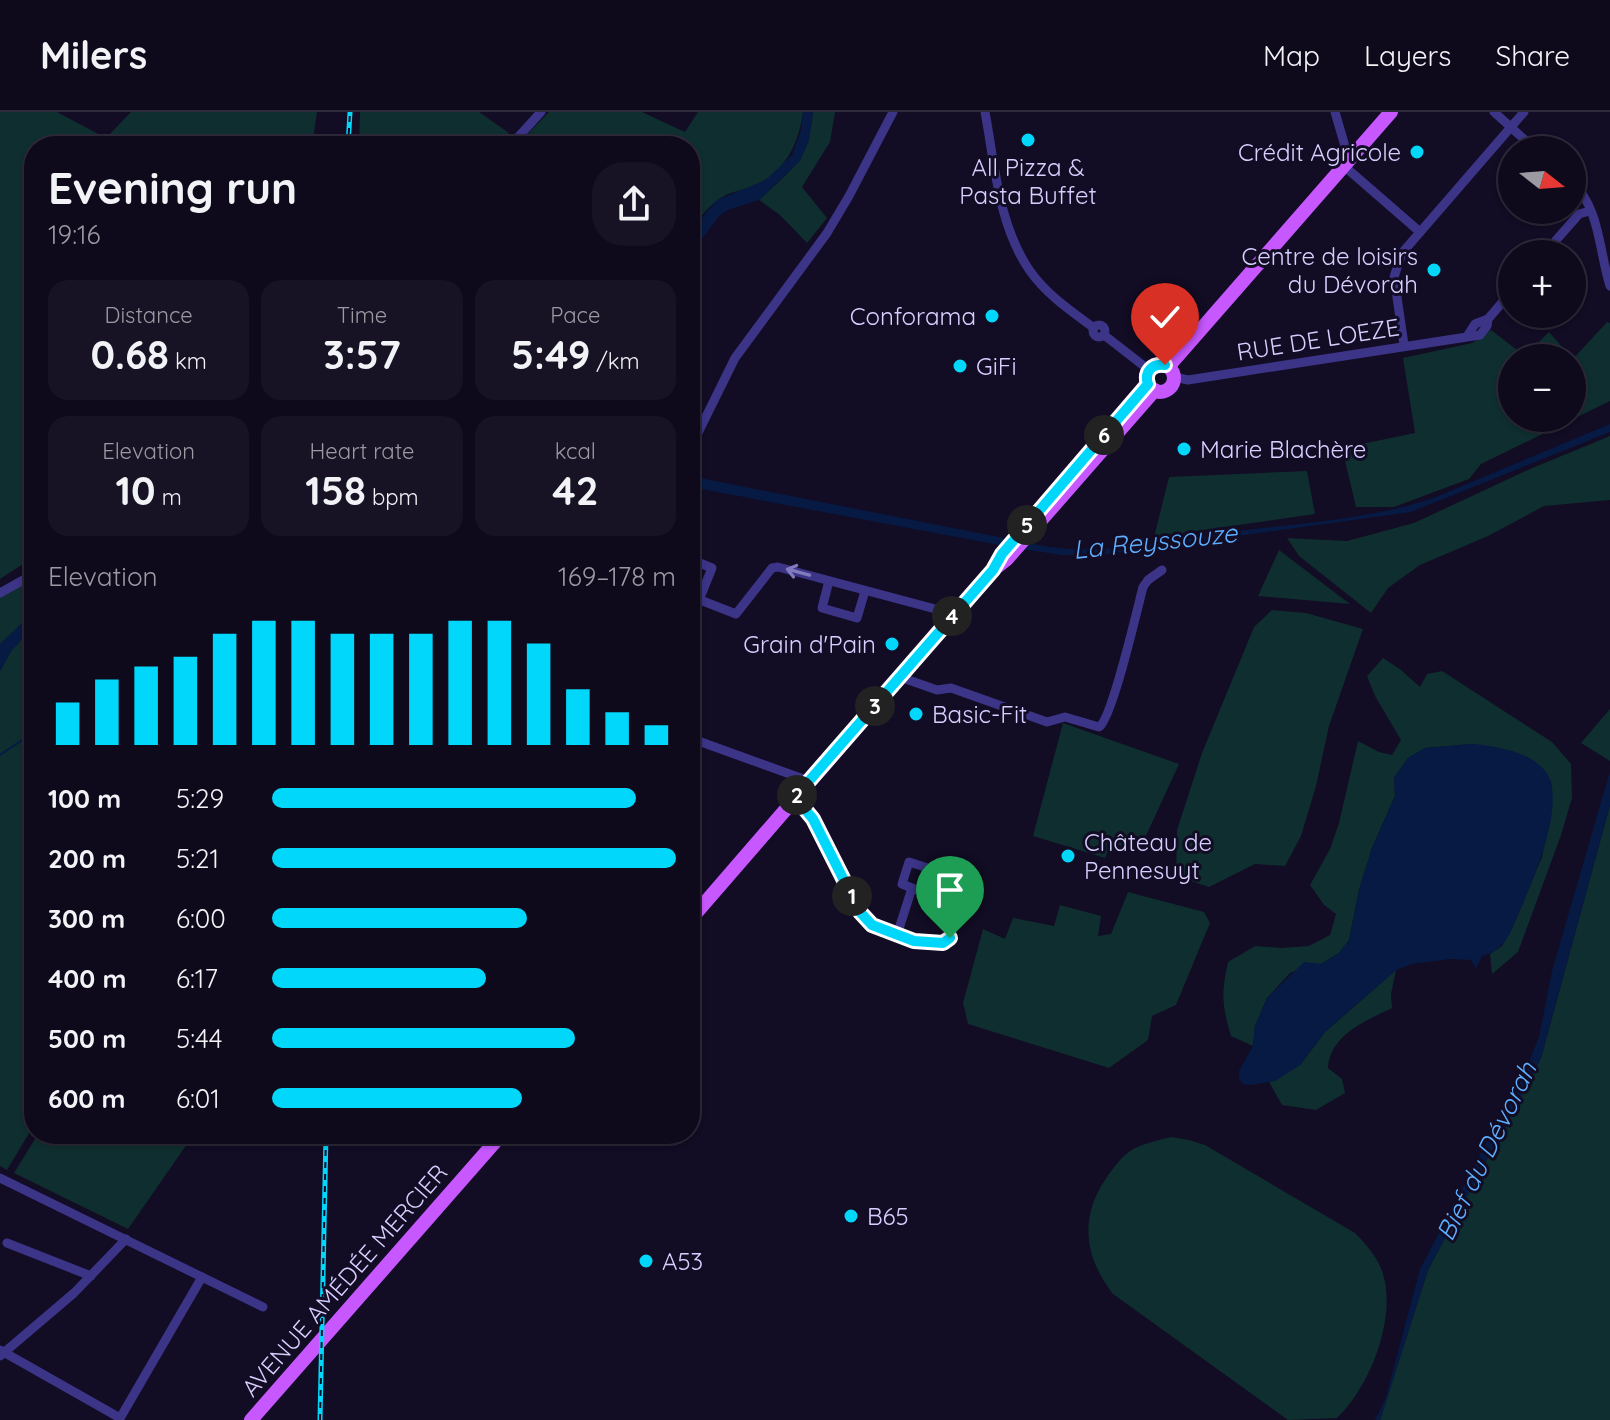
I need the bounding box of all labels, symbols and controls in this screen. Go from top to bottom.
text: Milers [40,31,147,79]
text: Map [1263,38,1320,73]
text: Layers [1364,38,1451,73]
text: Share [1495,38,1570,73]
marker: All Pizza & Pasta Buffet [1019,131,1037,149]
north arrow [1498,136,1586,224]
map controls [1498,136,1586,432]
place label: Crédit Agricole [1238,137,1401,167]
marker: Crédit Agricole [1408,143,1426,161]
place label: All Pizza & Pasta Buffet [959,152,1097,210]
text: Evening run [48,160,297,215]
button: share [592,162,676,246]
text: 19:16 [48,218,101,251]
button: + [1498,240,1586,328]
place label: Centre de loisirs du Dévorah [1241,241,1418,299]
marker: Centre de loisirs du Dévorah [1425,261,1443,279]
pin [1131,283,1199,365]
icon: check [1143,295,1187,339]
text: Distance [105,301,193,329]
text: Time [337,301,387,329]
text: Pace [550,301,600,329]
place label: Conforama [850,301,976,331]
marker: Conforama [983,307,1001,325]
street label: RUE DE LOEZE [1235,311,1401,367]
text: 0.68 [90,329,169,379]
text: 3:57 [323,329,401,379]
text: 5:49 [511,329,590,379]
button: − [1498,344,1586,432]
text: km [169,347,207,375]
text: /km [590,347,640,375]
place label: GiFi [976,351,1017,381]
marker: GiFi [951,357,969,375]
pin: 6 [1084,415,1124,455]
text: 6 [1098,421,1110,449]
place label: Marie Blachère [1200,434,1366,464]
text: Elevation [102,437,195,465]
text: Heart rate [310,437,414,465]
text: kcal [555,437,596,465]
marker: Marie Blachère [1175,440,1193,458]
text: 10 [116,465,156,515]
text: 158 [305,465,366,515]
text: 42 [552,465,598,515]
text: m [156,483,182,511]
text: bpm [366,483,419,511]
pin: 5 [1007,505,1047,545]
text: 5 [1021,511,1033,539]
water label: La Reyssouze [1071,516,1240,566]
text: Elevation [48,560,158,593]
text: 169–178 m [558,560,676,593]
one-way arrow [785,564,811,579]
pin: 4 [932,596,972,636]
text: 4 [946,602,958,630]
place label: Grain d'Pain [743,629,876,659]
marker: Grain d'Pain [883,635,901,653]
pin: 3 [855,686,895,726]
text: 3 [869,692,881,720]
place label: Basic-Fit [932,699,1027,729]
marker: Basic-Fit [907,705,925,723]
pin: 2 [777,775,817,815]
text: 2 [791,781,803,809]
text: 100 m [48,782,121,815]
text: 5:29 [176,782,224,815]
place label: Château de Pennesuyt [1084,827,1212,885]
text: 200 m [48,842,126,875]
text: 5:21 [176,842,219,875]
marker: Château de Pennesuyt [1059,847,1077,865]
pin [916,856,984,938]
icon: arrive [928,868,972,912]
pin: 1 [832,876,872,916]
text: 1 [848,882,856,910]
text: 300 m [48,902,125,935]
text: 6:00 [176,902,226,935]
text: 400 m [48,962,126,995]
text: 6:17 [176,962,218,995]
text: 500 m [48,1022,126,1055]
text: 5:44 [176,1022,222,1055]
water label: Bief du Dévorah [1428,1055,1544,1246]
text: 600 m [48,1082,126,1115]
text: 6:01 [176,1082,220,1115]
street label: AVENUE AMÉDÉE MERCIER [235,1158,453,1402]
place label: B65 [867,1201,909,1231]
marker: B65 [842,1207,860,1225]
place label: A53 [662,1246,703,1276]
marker: A53 [637,1252,655,1270]

